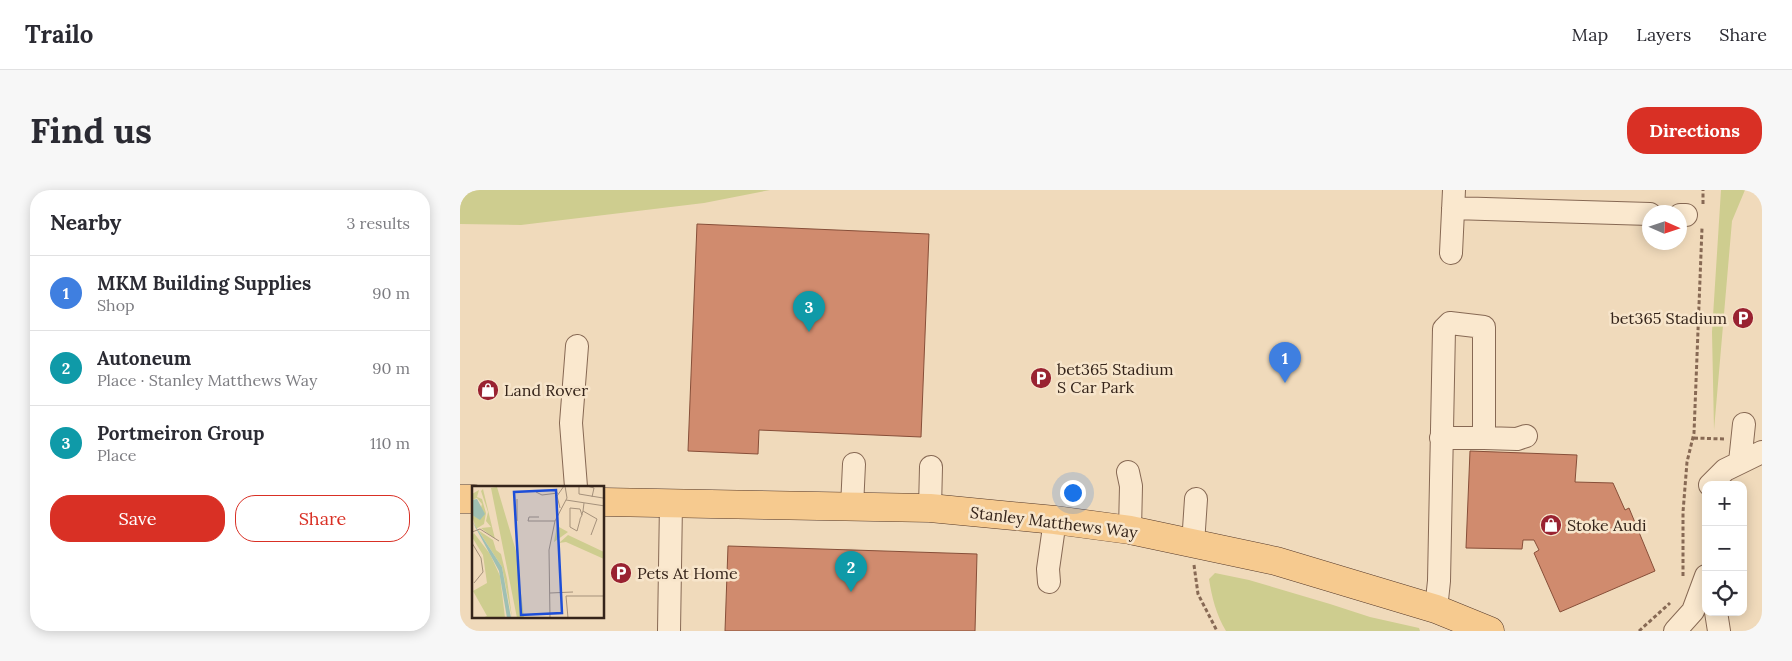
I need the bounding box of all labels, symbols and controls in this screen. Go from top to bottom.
text: Trailo [25,19,93,50]
text: Map [1572,23,1608,46]
text: Layers [1636,23,1691,46]
text: Share [1719,23,1767,46]
button: Directions [1627,107,1762,154]
text: Find us [30,108,152,153]
north arrow [1642,205,1687,250]
text: Nearby [50,209,121,236]
text: 3 results [346,213,410,233]
text: MKM Building Supplies [97,271,311,295]
text: 1 [63,283,69,303]
text: 90 m [372,283,410,303]
pin: 3 [793,291,825,332]
text: Shop [97,295,135,315]
parking icon: bet365 Stadium [1731,306,1755,330]
place label: bet365 Stadium [1610,308,1727,328]
pin: 1 [1269,342,1301,383]
text: Autoneum [97,346,191,370]
text: 2 [62,358,70,378]
text: 90 m [372,358,410,378]
place label: bet365 Stadium S Car Park [1057,359,1174,397]
parking icon: bet365 Stadium S Car Park [1029,366,1053,390]
text: Place · Stanley Matthews Way [97,370,317,390]
shop icon: Land Rover [476,378,500,402]
place label: Land Rover [504,380,588,400]
text: Portmeiron Group [97,421,264,445]
text: 3 [62,433,70,453]
text: 110 m [370,433,410,453]
text: Place [97,445,136,465]
your location [1060,480,1086,506]
map controls [1702,481,1747,616]
button: + [1702,481,1747,526]
inset map [472,486,605,618]
button: Save [50,495,225,542]
button: Share [235,495,410,542]
street label: Stanley Matthews Way [969,502,1139,542]
shop icon: Stoke Audi [1539,513,1563,537]
place label: Stoke Audi [1567,515,1647,535]
button: − [1702,526,1747,571]
pin: 2 [835,551,867,592]
parking icon: Pets At Home [609,561,633,585]
place label: Pets At Home [637,563,738,583]
button: locate [1702,571,1747,616]

